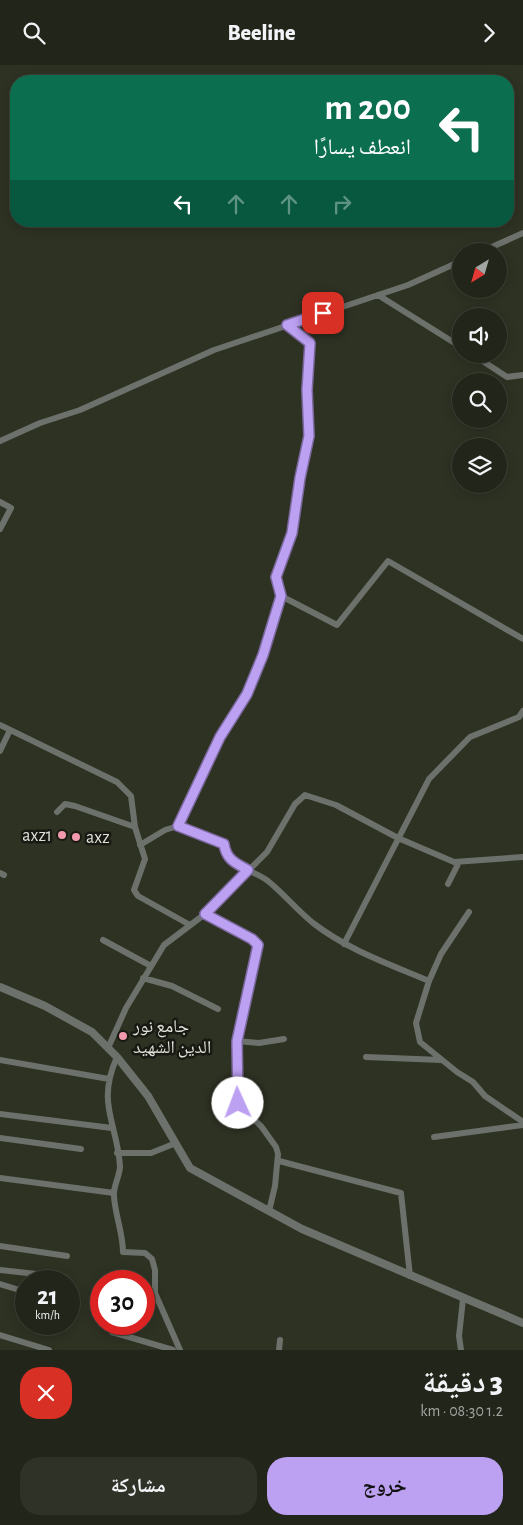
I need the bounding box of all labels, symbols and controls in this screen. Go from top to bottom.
icon: search [20,19,48,47]
icon: forward [475,19,503,47]
text: Beeline [227,22,296,44]
text: 200 m [324,91,411,126]
icon: left [429,95,494,160]
text: انعطف يسارًا [314,136,411,158]
icon: left [169,190,197,218]
icon: ahead [222,190,250,218]
icon: ahead [275,190,303,218]
icon: right [328,190,356,218]
north arrow [452,243,508,297]
map controls [452,243,507,493]
pin [302,292,344,334]
icon: arrive [309,299,337,327]
button: sound [452,308,507,363]
button: search [452,373,507,428]
button: layers [452,438,507,493]
place label: axz1 [22,827,52,845]
marker: axz1 [56,829,68,841]
place label: axz [86,829,110,847]
marker: axz [70,831,82,843]
place label: جامع نور الدين الشهيد [132,1018,211,1058]
marker: جامع نور الدين الشهيد [117,1030,129,1042]
position arrow [211,1076,263,1128]
speed limit sign: 30 [90,1270,155,1335]
text: 21 [37,1284,58,1309]
text: km/h [35,1309,60,1321]
button: close [20,1367,72,1419]
text: 3 دقيقة [422,1368,503,1398]
text: 1.2 km · 08:30 [420,1403,503,1419]
button: مشاركة [20,1457,257,1515]
button: خروج [267,1457,503,1515]

